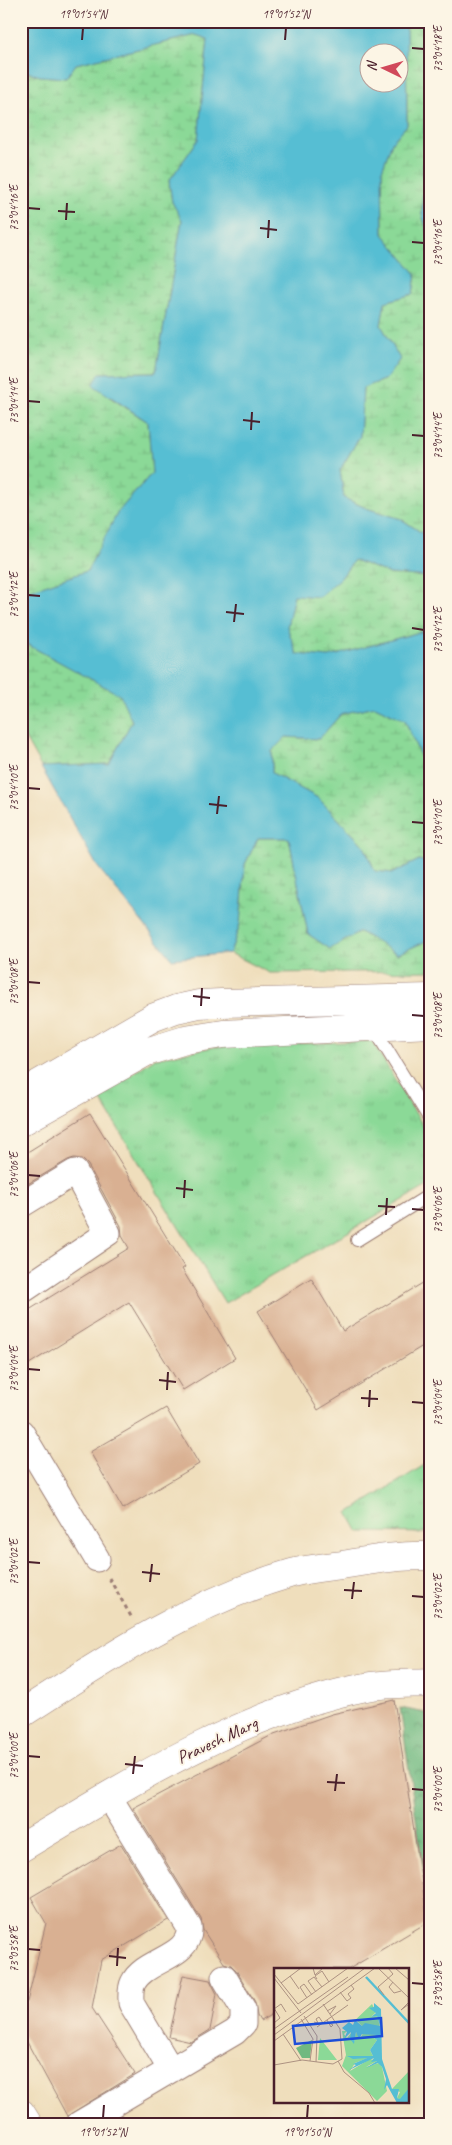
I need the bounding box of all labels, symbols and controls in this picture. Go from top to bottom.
text: 19°01'54"N [59,6,108,22]
text: 19°01'52"N [262,6,311,22]
text: 73°04'18"E [430,24,446,72]
north arrow [360,42,410,92]
text: N [363,60,381,72]
text: 73°04'16"E [6,183,22,231]
text: 73°04'16"E [430,218,446,266]
text: 73°04'14"E [6,376,22,424]
text: 73°04'14"E [430,411,446,459]
text: 73°04'12"E [6,570,22,618]
text: 73°04'12"E [430,605,446,653]
text: 73°04'10"E [6,763,22,811]
text: 73°04'10"E [430,798,446,846]
text: 73°04'08"E [6,957,22,1005]
text: 73°04'08"E [430,991,446,1039]
text: 73°04'06"E [6,1150,22,1198]
text: 73°04'06"E [430,1185,446,1233]
text: 73°04'04"E [6,1344,22,1392]
text: 73°04'04"E [430,1378,446,1426]
text: 73°04'02"E [6,1537,22,1585]
text: 73°04'02"E [430,1572,446,1620]
street label: Pravesh Marg [173,1711,262,1768]
text: 73°04'00"E [6,1731,22,1779]
text: 73°04'00"E [430,1765,446,1813]
text: 73°03'58"E [6,1924,22,1972]
text: 73°03'58"E [430,1959,446,2007]
inset map [274,1968,410,2102]
text: 19°01'52"N [79,2124,128,2140]
text: 19°01'50"N [283,2124,332,2140]

